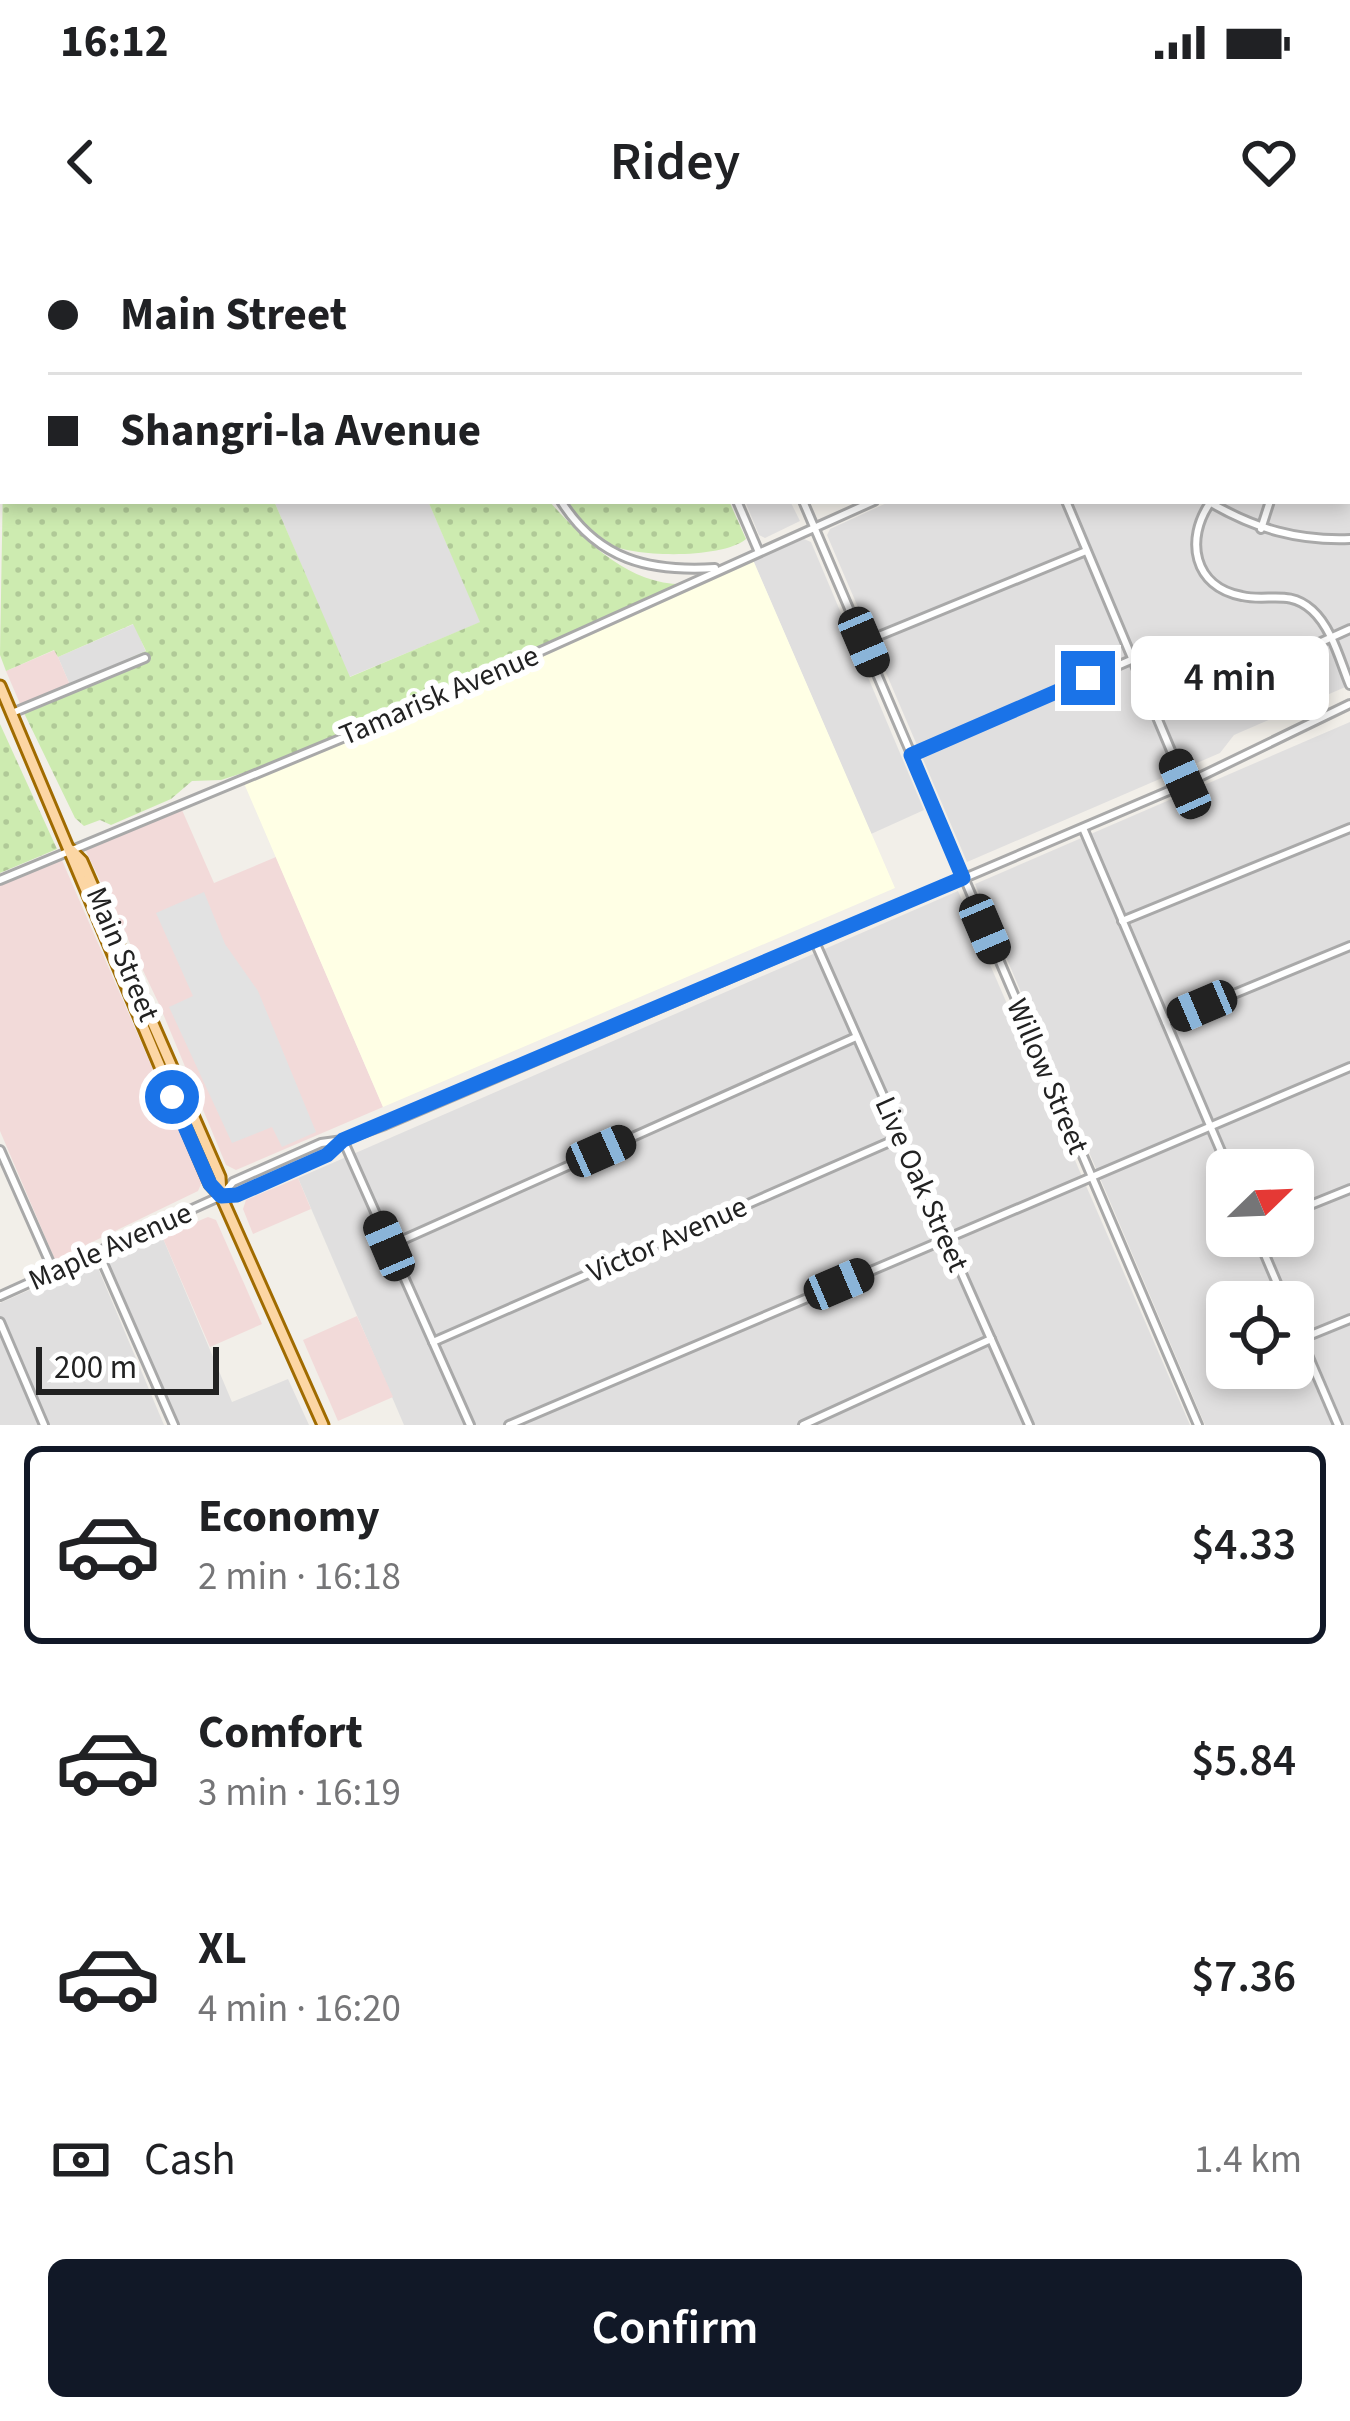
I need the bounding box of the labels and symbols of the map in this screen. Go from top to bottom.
car [833,602,895,682]
street label: Tamarisk Avenue [333,634,545,757]
callout: 4 min [1130,636,1328,720]
route end [1061,651,1115,705]
car [1154,744,1216,824]
street label: Main Street [75,880,170,1028]
car [954,889,1016,969]
car [1162,975,1242,1037]
street label: Willow Street [995,992,1100,1161]
route start [145,1070,199,1124]
street label: Live Oak Street [864,1090,979,1279]
car [561,1120,641,1182]
north arrow [1206,1149,1314,1257]
street label: Victor Avenue [580,1185,754,1294]
street label: Maple Avenue [22,1191,199,1302]
car [358,1206,420,1286]
car [799,1253,879,1315]
scale bar [36,1341,219,1394]

